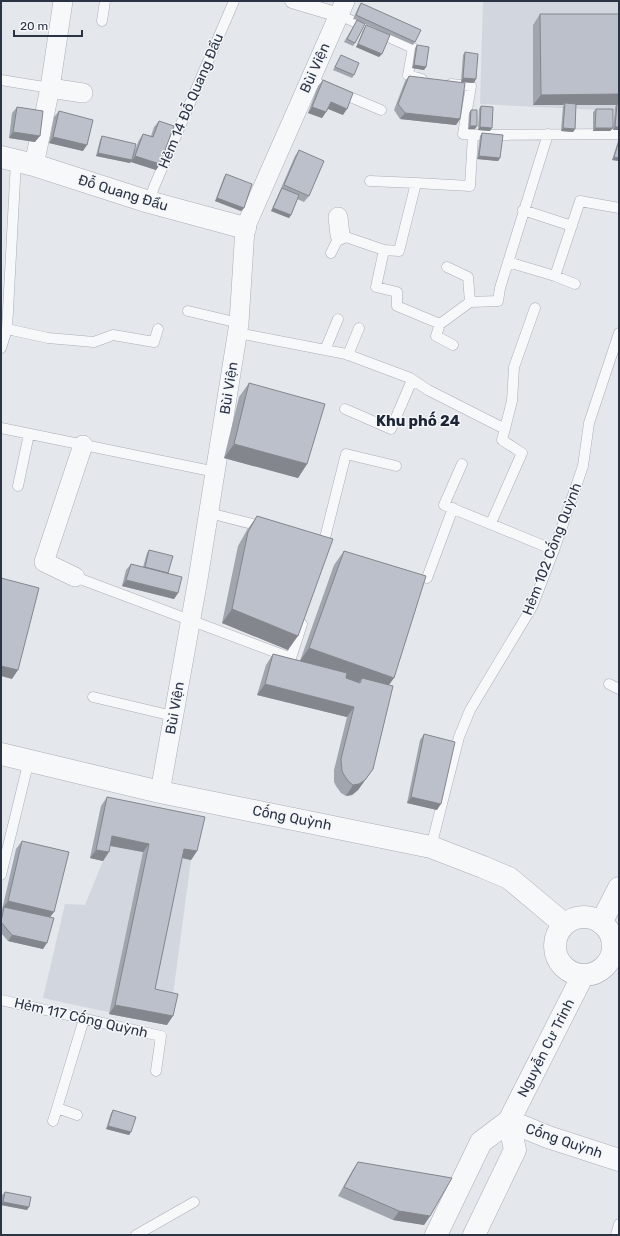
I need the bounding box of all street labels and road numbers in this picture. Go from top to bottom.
street label: Hẻm 14 Ðỗ Quang Ðẩu [154,31,227,171]
street label: Bùi Viện [296,40,334,96]
street label: Ðỗ Quang Ðẩu [76,170,170,215]
street label: Bùi Viện [216,360,242,416]
street label: Hẻm 102 Cống Quỳnh [518,480,585,618]
street label: Bùi Viện [162,680,188,736]
street label: Cống Quỳnh [251,801,333,834]
street label: Hẻm 117 Cống Quỳnh [13,993,150,1042]
street label: Nguyễn Cư Trinh [513,995,578,1100]
street label: Cống Quỳnh [523,1119,605,1162]

